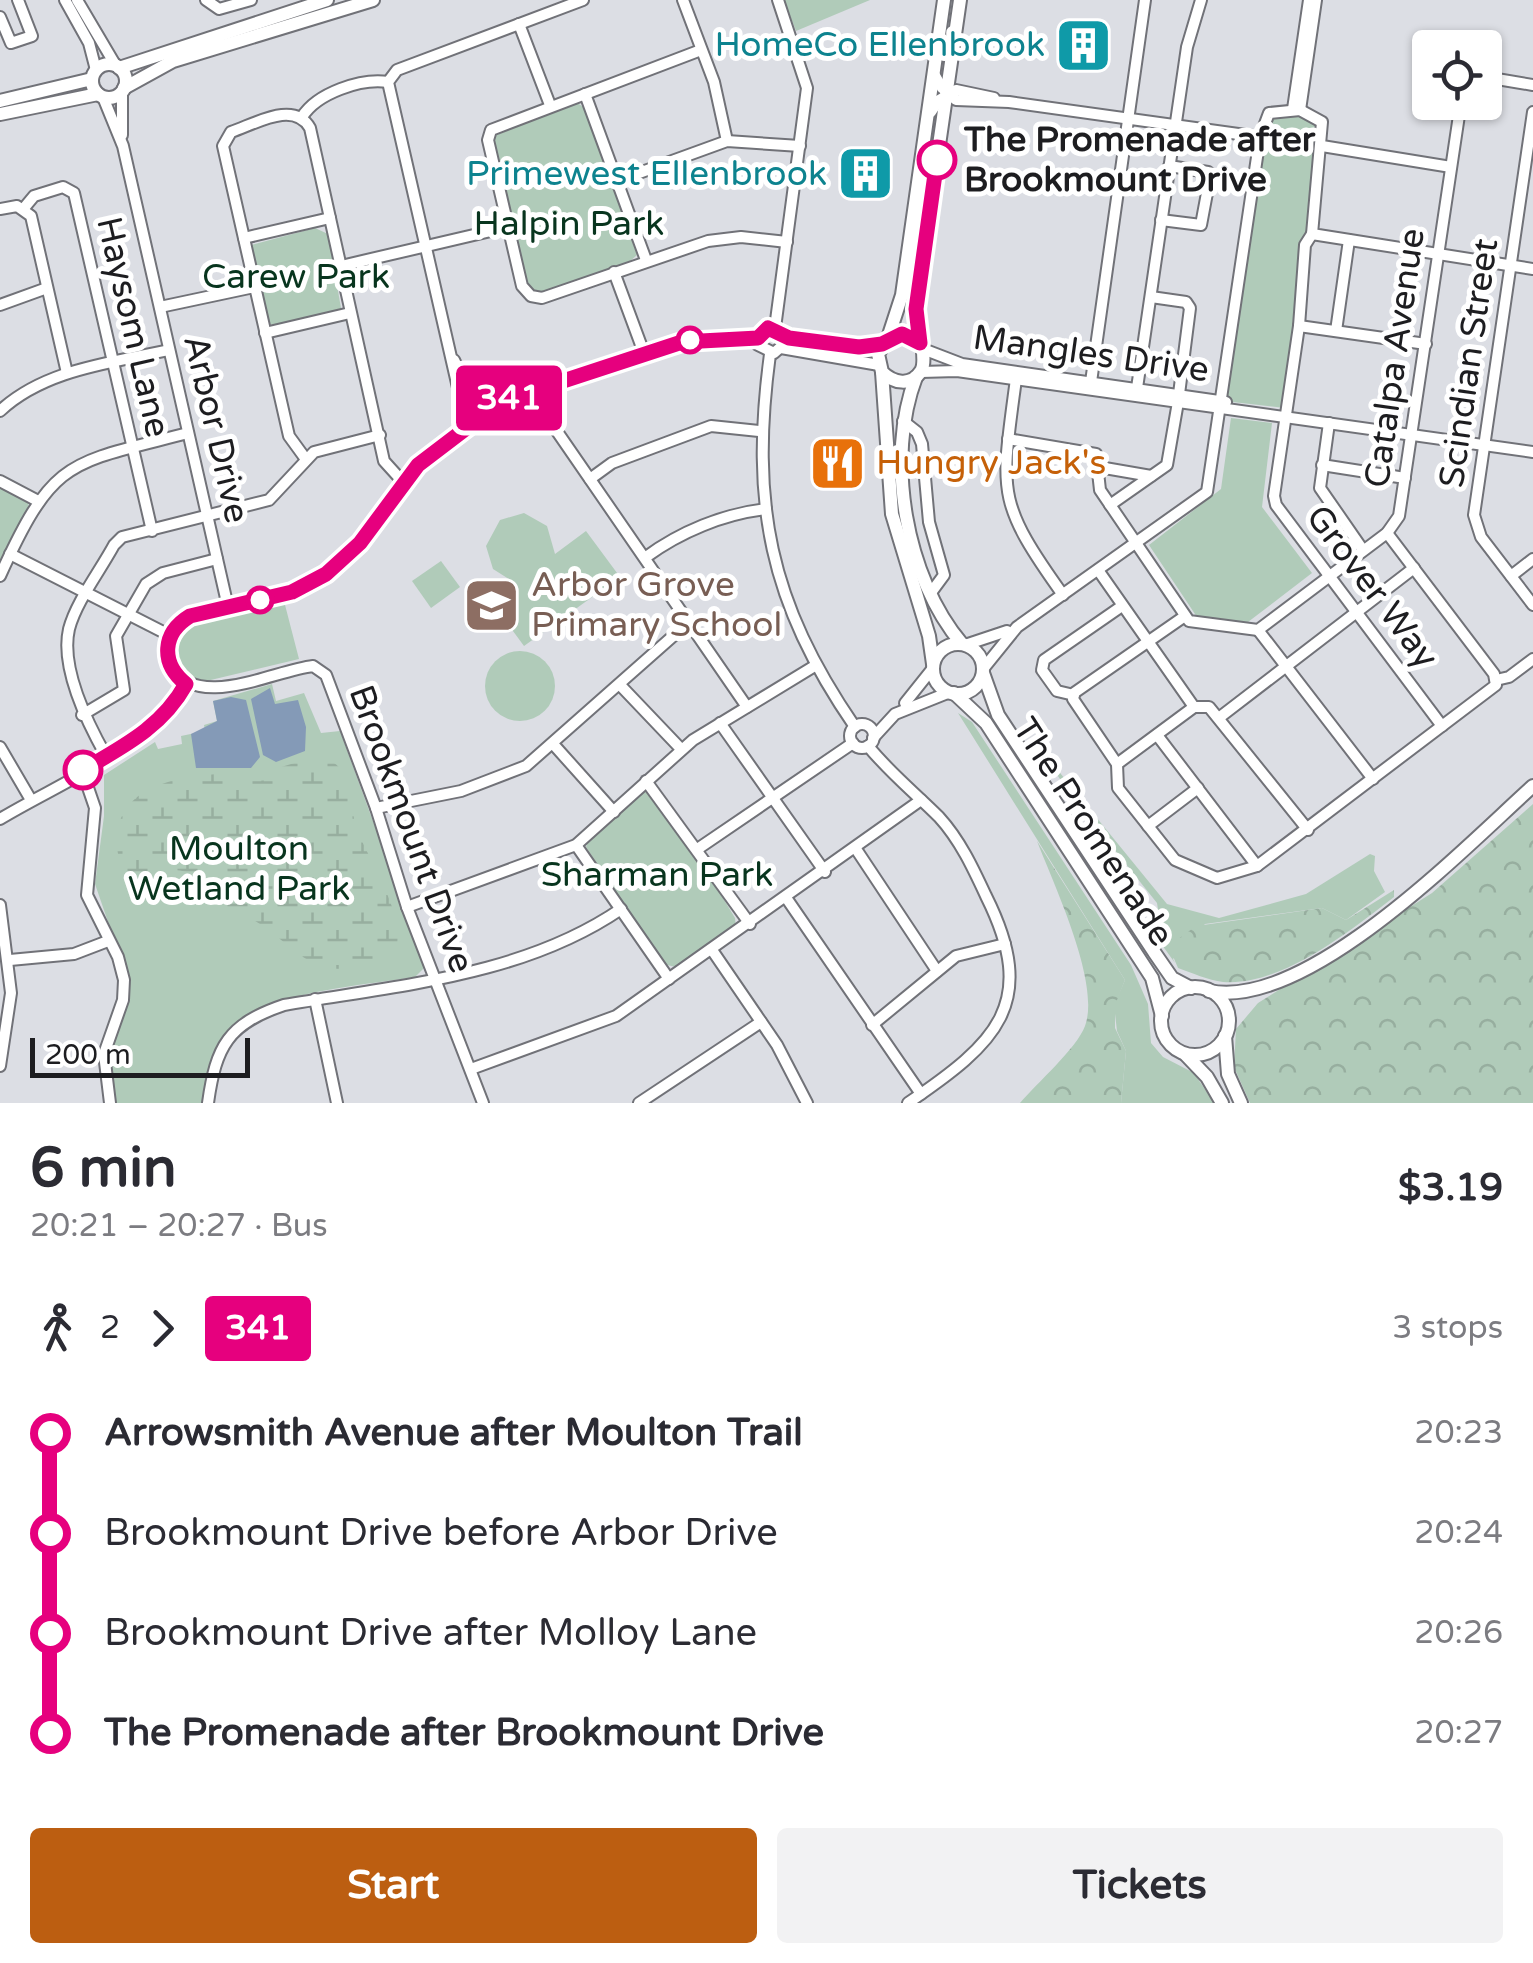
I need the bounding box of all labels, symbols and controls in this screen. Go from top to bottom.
building icon: HomeCo Ellenbrook [1054,15,1114,75]
place label: HomeCo Ellenbrook [714,24,1045,66]
map controls [1412,30,1502,120]
button: locate [1412,30,1502,120]
place label: The Promenade after Brookmount Drive [963,119,1316,201]
marker: The Promenade after Brookmount Drive [918,141,956,179]
building icon: Primewest Ellenbrook [836,144,896,204]
place label: Primewest Ellenbrook [466,153,827,195]
park label: Halpin Park [474,203,664,245]
street label: Haysom Lane [87,213,179,441]
street label: Catalpa Avenue [1356,226,1434,490]
street label: Scindian Street [1431,236,1507,490]
park label: Carew Park [202,256,390,298]
street label: Mangles Drive [970,317,1212,391]
unlabelled marker [677,327,703,353]
street label: Arbor Drive [174,331,258,527]
line badge: 341 [452,366,566,430]
text: 341 [476,377,542,419]
restaurant icon: Hungry Jack's [807,433,867,493]
place label: Hungry Jack's [876,442,1106,484]
street label: Grover Way [1297,497,1447,677]
place label: Arbor Grove Primary School [531,564,782,646]
school or university icon: Arbor Grove Primary School [462,575,522,635]
unlabelled marker [247,587,273,613]
street label: Brookmount Drive [339,680,483,978]
street label: The Promenade [1004,710,1182,954]
unlabelled marker [64,751,102,789]
park label: Moulton Wetland Park [128,828,350,910]
park label: Sharman Park [541,854,773,896]
scale bar [30,1033,250,1078]
text: 200 m [45,1038,131,1072]
text: 6 min [30,1136,177,1202]
text: $3.19 [1398,1165,1503,1211]
text: 20:21 – 20:27 · Bus [30,1207,328,1245]
icon: walk [30,1301,85,1356]
icon: forward [135,1301,190,1356]
text: 341 [225,1307,291,1349]
text: 2 [100,1309,120,1347]
text: 3 stops [1392,1309,1503,1347]
text: Arrowsmith Avenue after Moulton Trail [104,1410,803,1456]
text: 20:23 [1414,1414,1503,1452]
text: Brookmount Drive before Arbor Drive [104,1510,778,1556]
text: 20:24 [1414,1514,1503,1552]
text: Brookmount Drive after Molloy Lane [104,1610,757,1656]
text: 20:26 [1414,1614,1503,1652]
text: The Promenade after Brookmount Drive [104,1710,824,1756]
text: 20:27 [1414,1714,1503,1752]
button: Start [30,1828,757,1943]
button: Tickets [777,1828,1503,1943]

